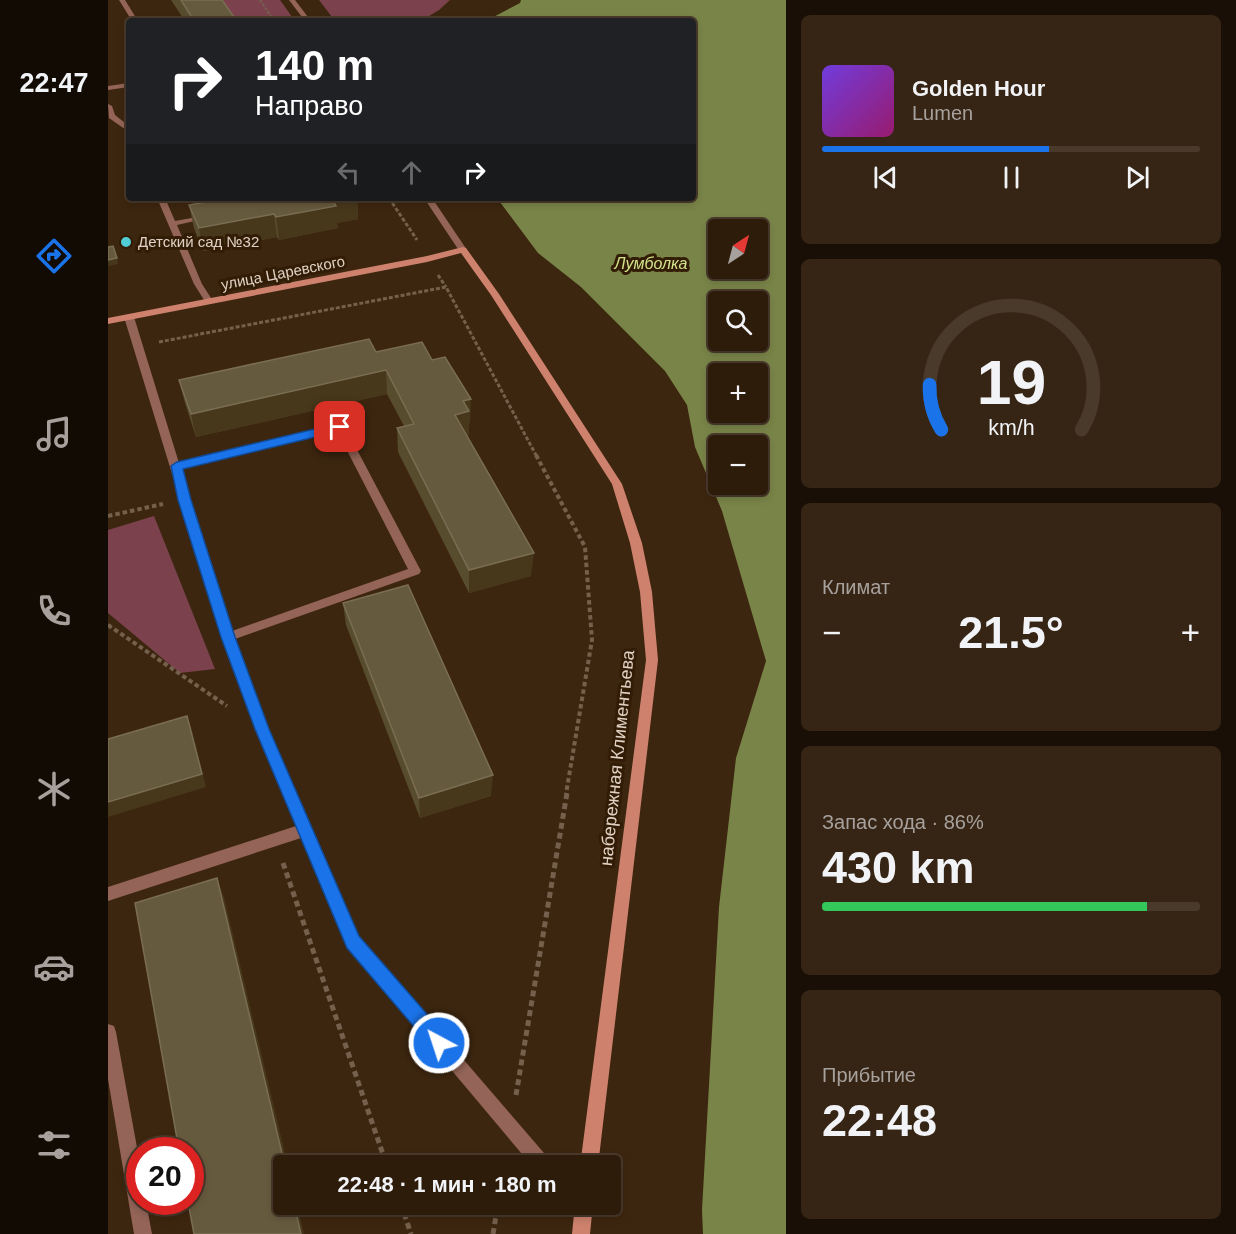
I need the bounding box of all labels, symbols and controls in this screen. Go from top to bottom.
icon: right [156,42,234,120]
text: 140 m [255,42,374,89]
text: 22:47 [19,68,89,98]
text: Golden Hour [912,76,1045,101]
text: Направо [255,91,363,121]
text: Lumen [912,102,973,124]
icon: left [332,156,365,189]
icon: ahead [395,156,428,189]
icon: right [458,156,491,189]
icon: previous [869,161,902,194]
icon: pause [995,161,1028,194]
icon: next [1121,161,1154,194]
north arrow [708,219,768,279]
map controls [708,219,768,495]
place label: Детский сад №32 [138,233,259,250]
icon: directions [33,235,75,277]
marker: Детский сад №32 [119,235,133,249]
street label: улица Царевского [220,252,346,293]
water label: Лумболка [614,255,688,272]
button: search [708,291,768,351]
text: 19 [976,348,1046,417]
button: + [708,363,768,423]
pin [314,401,365,452]
icon: arrive [323,410,356,443]
icon: music [33,413,75,455]
text: km/h [988,417,1034,441]
button: − [708,435,768,495]
text: Климат [822,576,890,598]
icon: phone [33,590,75,632]
text: 21.5° [958,607,1064,658]
text: − [822,614,841,651]
text: + [1181,614,1200,651]
street label: набережная Климентьева [596,648,638,867]
icon: climate [33,768,75,810]
text: Запас хода · 86% [822,811,984,833]
text: 430 km [822,842,975,893]
icon: car [33,946,75,988]
position arrow [407,1011,471,1075]
text: Прибытие [822,1064,916,1086]
text: 22:48 [822,1095,937,1146]
icon: filters [33,1124,75,1166]
speed limit sign: 20 [126,1137,204,1215]
text: 22:48 · 1 мин · 180 m [337,1172,557,1197]

